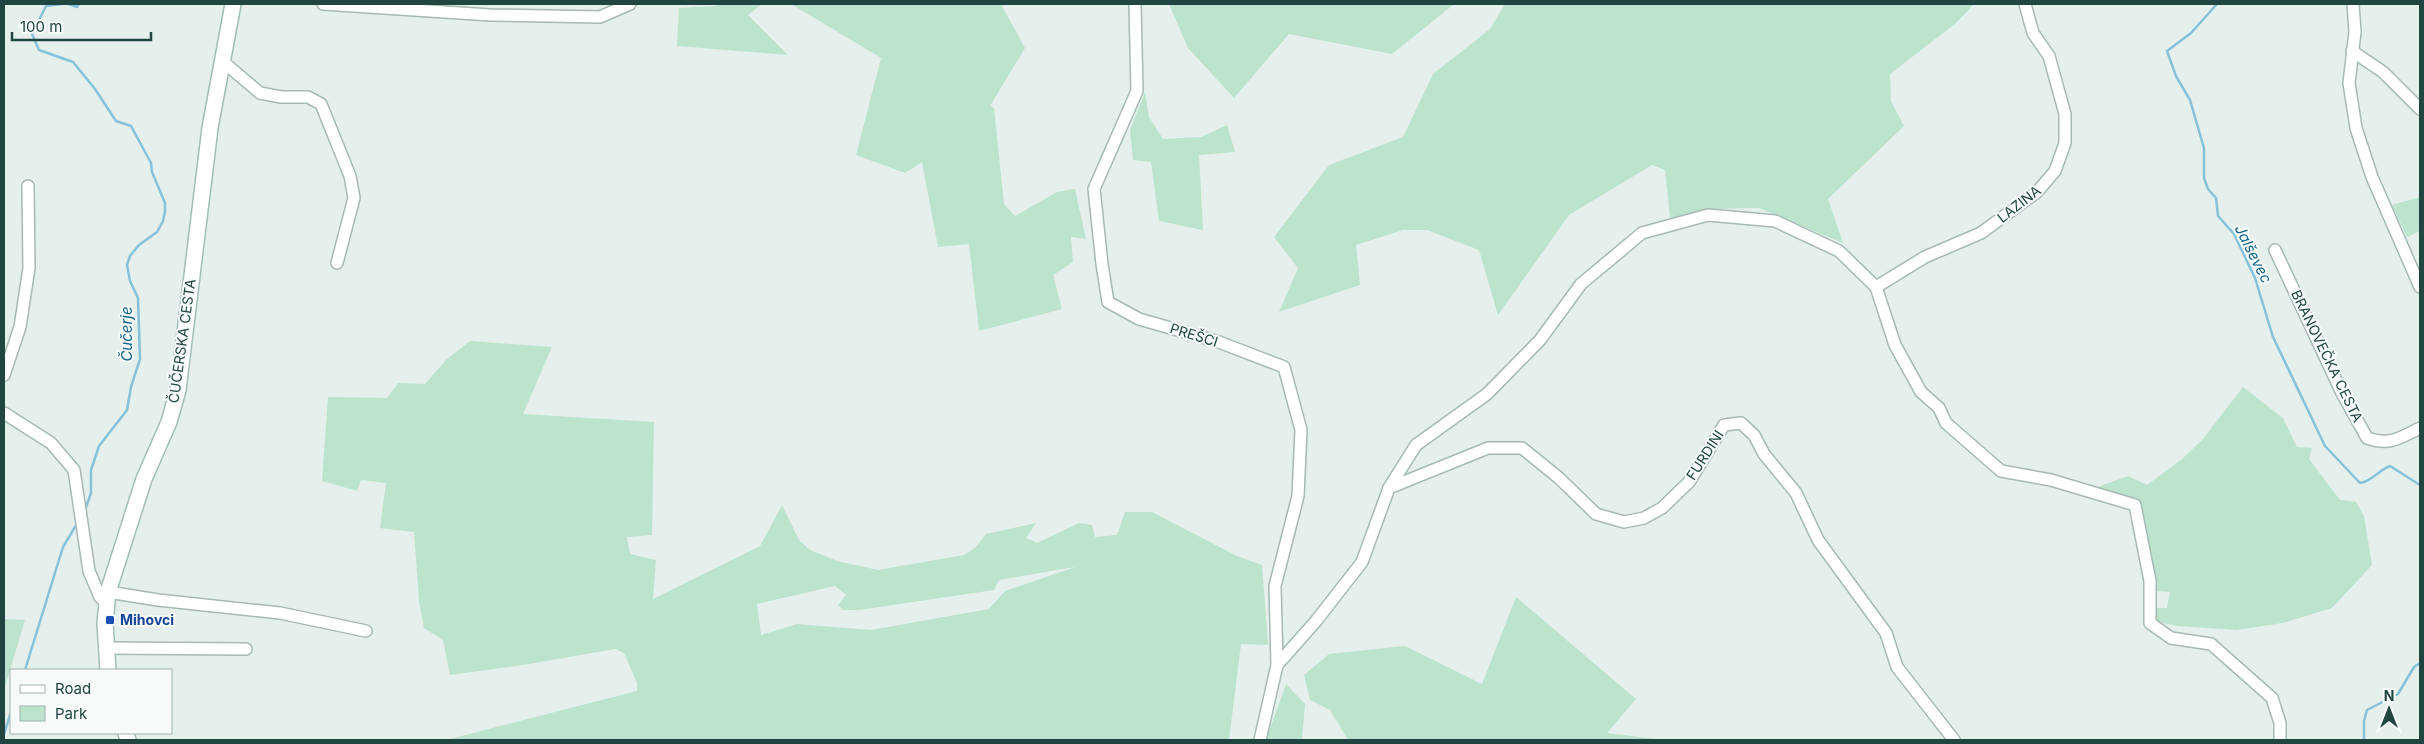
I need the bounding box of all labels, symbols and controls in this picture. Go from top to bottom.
scale bar [12,10,151,42]
text: 100 m [20,17,62,36]
street label: LAZINA [1994,181,2044,226]
water label: Jalševec [2231,221,2276,287]
street label: ČUČERSKA CESTA [164,277,199,404]
street label: BRANOVEČKA CESTA [2288,287,2367,425]
water label: Čučerje [117,306,136,362]
street label: PREŠCI [1168,319,1220,350]
street label: FURDINI [1682,427,1727,483]
place label: Mihovci [120,611,174,628]
marker: Mihovci [104,614,116,626]
legend [10,669,172,734]
text: Road [55,679,91,698]
north arrow [2364,684,2414,734]
text: N [2384,687,2394,704]
text: Park [55,704,88,723]

